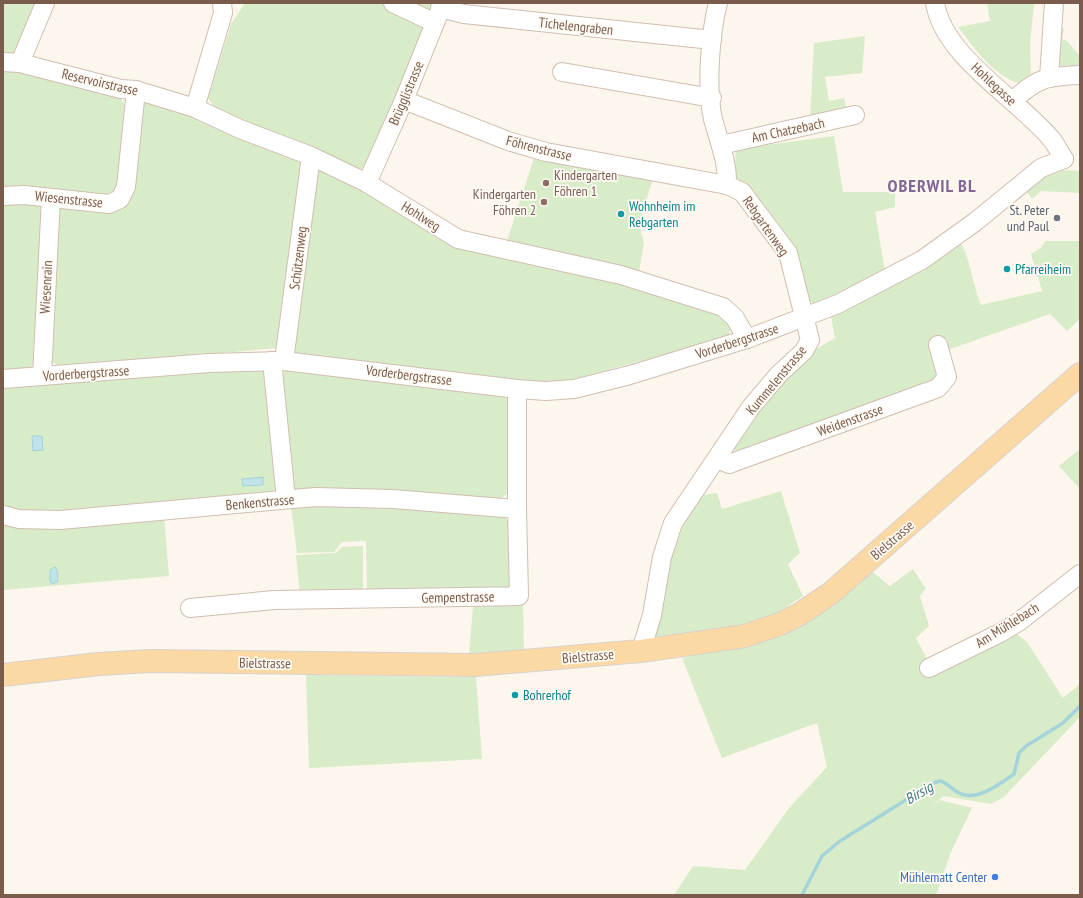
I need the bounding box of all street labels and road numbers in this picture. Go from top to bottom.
street label: Tichelengraben [538,13,614,39]
street label: Brügglistrasse [384,58,428,128]
street label: Hohlegasse [968,58,1021,110]
street label: Reservoirstrasse [60,64,140,100]
street label: Am Chatzebach [750,113,826,147]
street label: Föhrenstrasse [504,131,574,165]
street label: Wiesenstrasse [34,186,104,212]
street label: Rebgartenweg [739,192,793,260]
street label: Hohlweg [398,197,444,235]
street label: Schützenweg [285,225,311,291]
street label: Wiesenrain [36,260,56,314]
street label: Vorderbergstrasse [692,319,781,363]
street label: Kummelenstrasse [742,341,810,418]
street label: Vorderbergstrasse [41,361,130,385]
street label: Vorderbergstrasse [364,361,453,389]
street label: Weidenstrasse [815,400,886,440]
street label: Benkenstrasse [225,490,295,514]
street label: Bielstrasse [866,516,918,564]
street label: Gempenstrasse [421,587,495,607]
street label: Am Mühlebach [972,598,1042,652]
street label: Bielstrasse [561,645,615,667]
street label: Bielstrasse [239,654,291,672]

